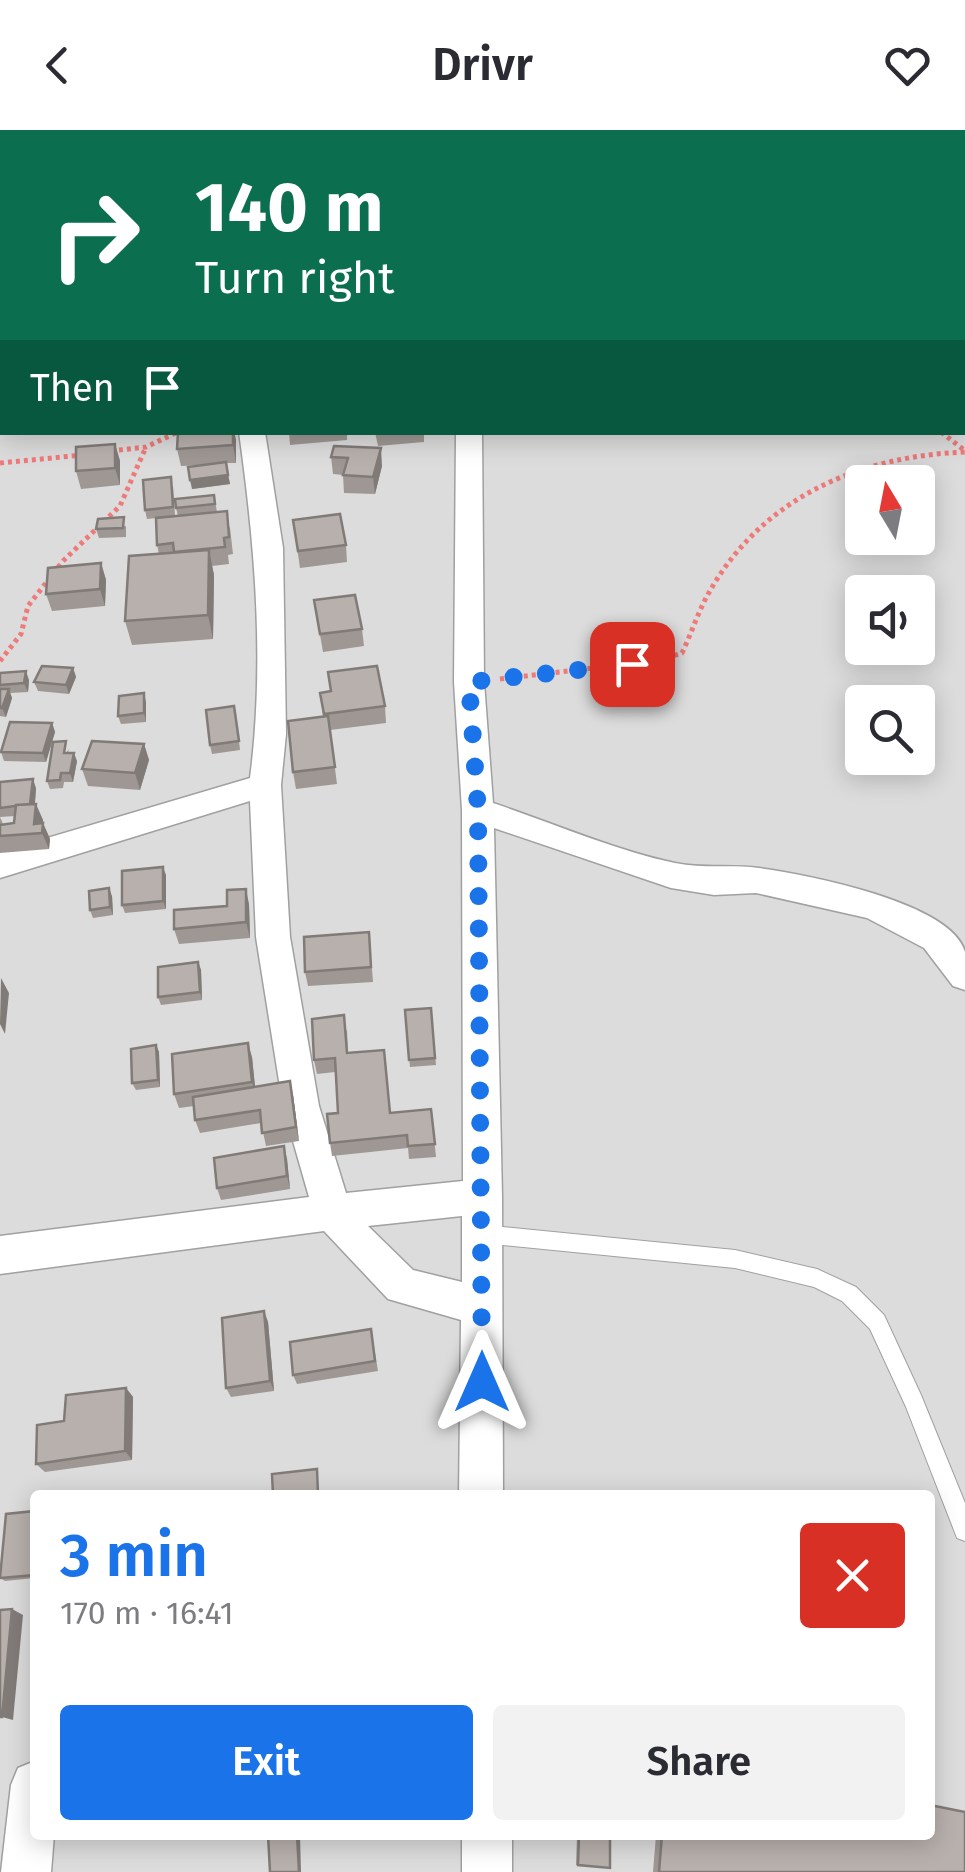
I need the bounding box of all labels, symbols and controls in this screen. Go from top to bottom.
icon: back [30,38,85,93]
text: Drivr [432,38,533,92]
icon: heart [880,38,935,93]
text: 140 m [195,166,384,250]
icon: right [30,170,160,300]
text: Turn right [195,251,394,305]
icon: arrive [135,360,190,415]
text: Then [30,365,115,411]
north arrow [845,465,935,555]
map controls [845,465,935,775]
button: sound [845,575,935,665]
pin [590,622,675,707]
icon: arrive [605,637,660,692]
button: search [845,685,935,775]
position arrow [430,1330,534,1434]
text: 3 min [60,1520,208,1592]
button: close [800,1523,905,1628]
text: 170 m · 16:41 [60,1594,234,1632]
button: Exit [60,1705,473,1820]
button: Share [493,1705,905,1820]

